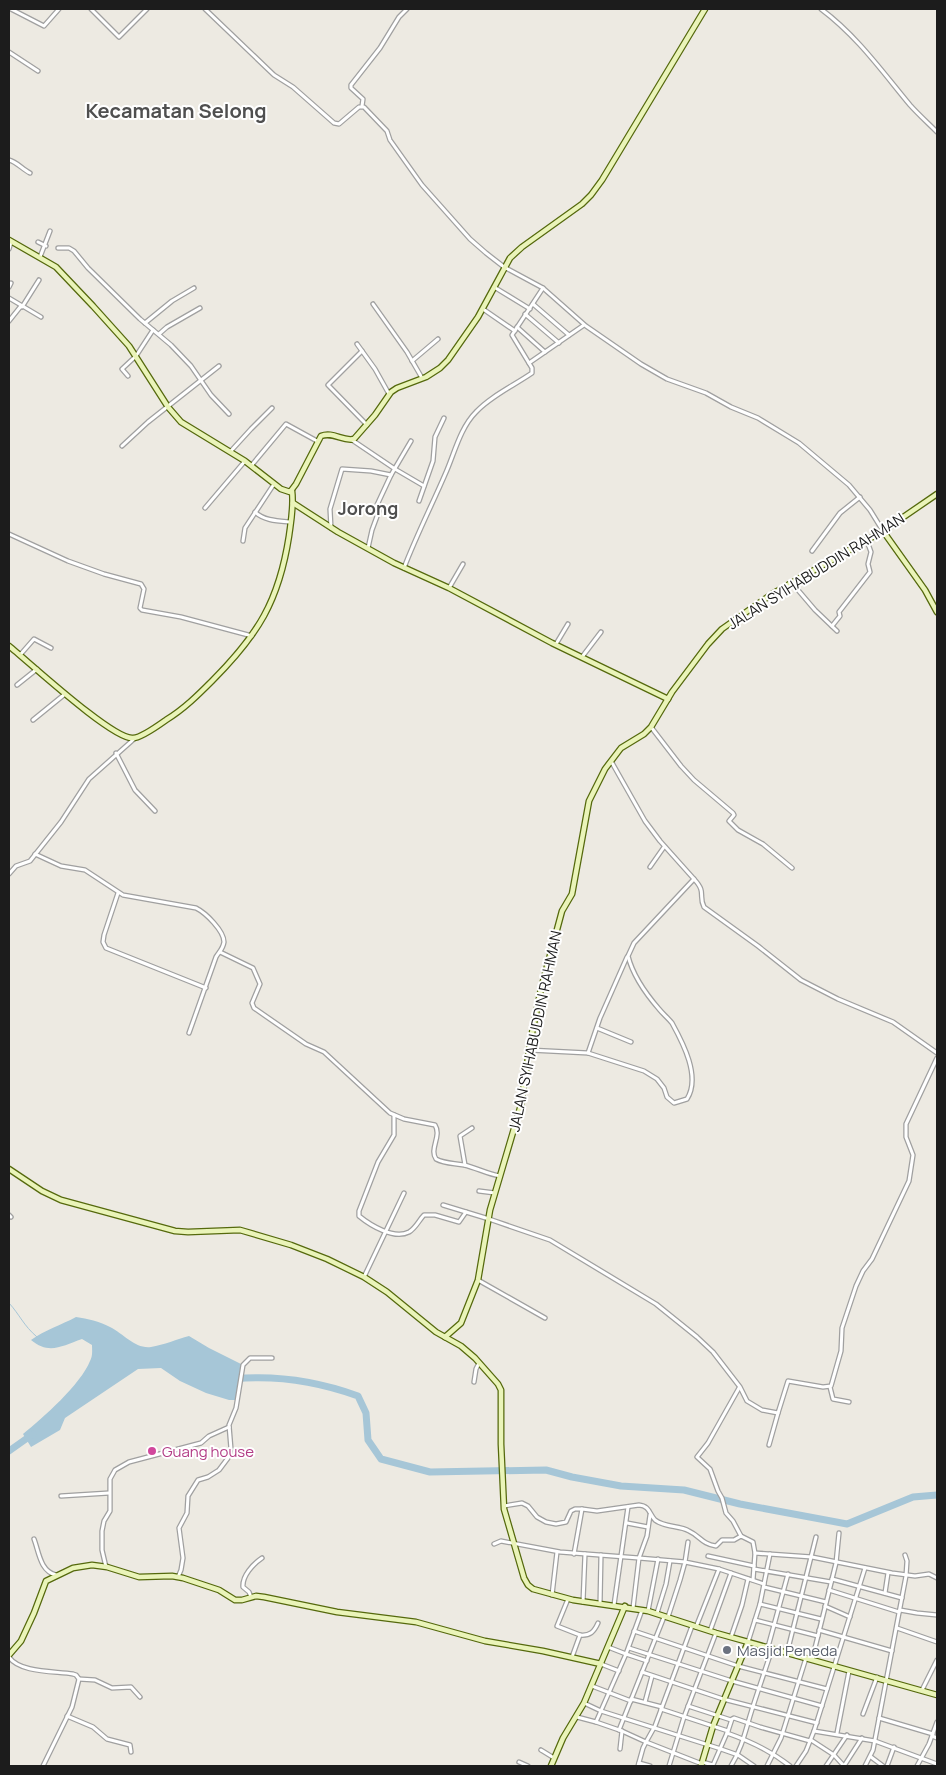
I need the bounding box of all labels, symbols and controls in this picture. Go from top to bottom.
district label: Kecamatan Selong [85,97,267,124]
district label: Jorong [338,496,398,520]
street label: JALAN SYIHABUDDIN RAHMAN [724,508,908,634]
street label: JALAN SYIHABUDDIN RAHMAN [503,929,567,1133]
place label: Guang house [162,1441,254,1462]
marker: Guang house [146,1445,158,1457]
place label: Masjid Peneda [737,1640,837,1661]
marker: Masjid Peneda [721,1644,733,1656]

